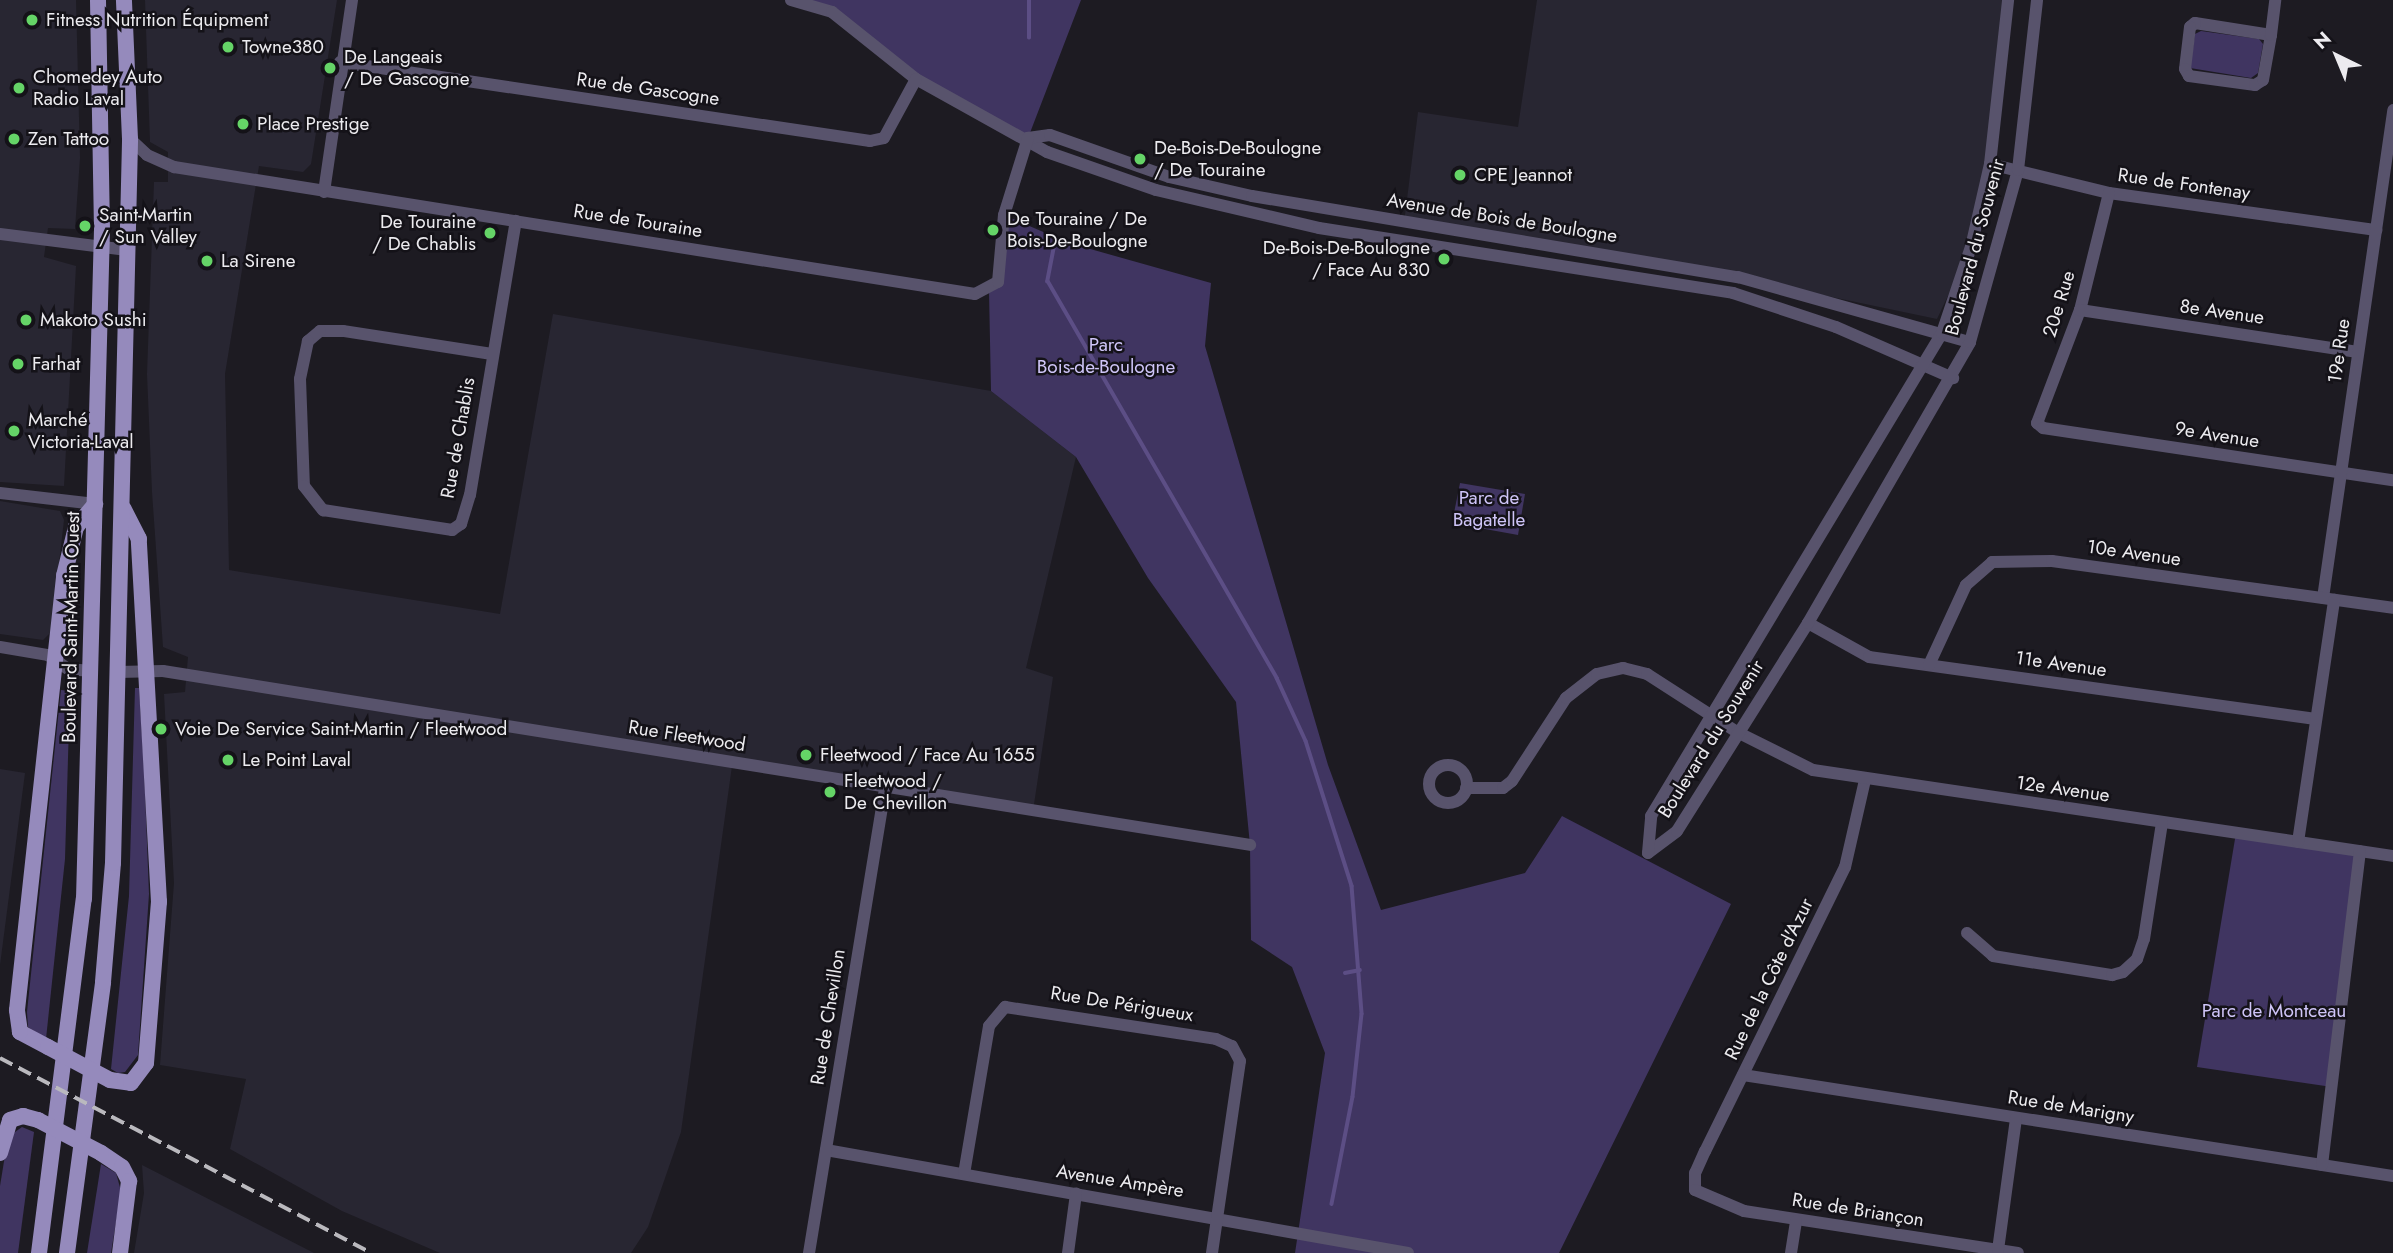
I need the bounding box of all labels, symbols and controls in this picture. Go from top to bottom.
place label: Fitness Nutrition Équipment [46,9,268,31]
marker: Fitness Nutrition Équipment [24,12,40,28]
north arrow [2302,21,2372,91]
text: N [2308,25,2337,55]
place label: Towne380 [242,36,324,58]
marker: Towne380 [220,39,236,55]
place label: De Langeais / De Gascogne [344,46,469,90]
marker: De Langeais / De Gascogne [322,60,338,76]
place label: Chomedey Auto Radio Laval [33,66,162,110]
street label: Rue de Gascogne [575,68,721,110]
marker: Chomedey Auto Radio Laval [11,80,27,96]
place label: Place Prestige [257,113,369,135]
marker: Place Prestige [235,116,251,132]
place label: Zen Tattoo [28,128,109,150]
marker: Zen Tattoo [6,131,22,147]
place label: De-Bois-De-Boulogne / De Touraine [1154,137,1321,181]
marker: De-Bois-De-Boulogne / De Touraine [1132,151,1148,167]
street label: Boulevard du Souvenir [1940,156,2010,338]
street label: Rue de Fontenay [2116,163,2252,205]
place label: CPE Jeannot [1474,164,1572,186]
marker: CPE Jeannot [1452,167,1468,183]
street label: Avenue de Bois de Boulogne [1385,189,1619,247]
street label: Rue de Touraine [572,200,704,242]
place label: Saint-Martin / Sun Valley [99,204,197,248]
place label: De Touraine / De Bois-De-Boulogne [1007,208,1148,252]
place label: De Touraine / De Chablis [372,211,476,255]
marker: Saint-Martin / Sun Valley [77,218,93,234]
marker: De Touraine / De Bois-De-Boulogne [985,222,1001,238]
marker: De Touraine / De Chablis [482,225,498,241]
place label: De-Bois-De-Boulogne / Face Au 830 [1263,237,1430,281]
place label: La Sirene [221,250,296,272]
marker: De-Bois-De-Boulogne / Face Au 830 [1436,251,1452,267]
marker: La Sirene [199,253,215,269]
street label: 20e Rue [2038,268,2080,340]
street label: 8e Avenue [2178,295,2266,329]
place label: Makoto Sushi [40,309,147,331]
marker: Makoto Sushi [18,312,34,328]
street label: 19e Rue [2323,317,2355,385]
park label: Parc Bois-de-Boulogne [1037,334,1175,378]
place label: Farhat [32,353,80,375]
marker: Farhat [10,356,26,372]
street label: Rue de Chablis [436,376,480,500]
place label: Marché Victoria-Laval [28,409,134,453]
street label: 9e Avenue [2173,417,2261,453]
marker: Marché Victoria-Laval [6,423,22,439]
park label: Parc de Bagatelle [1453,487,1525,531]
street label: Boulevard Saint-Martin Ouest [58,511,84,743]
street label: 10e Avenue [2086,535,2182,571]
street label: 11e Avenue [2014,646,2108,682]
street label: Boulevard du Souvenir [1653,656,1769,822]
street label: Rue Fleetwood [627,715,747,757]
place label: Voie De Service Saint-Martin / Fleetwood [175,718,507,740]
marker: Voie De Service Saint-Martin / Fleetwood [153,721,169,737]
place label: Fleetwood / Face Au 1655 [820,744,1035,766]
marker: Fleetwood / Face Au 1655 [798,747,814,763]
place label: Le Point Laval [242,749,351,771]
marker: Le Point Laval [220,752,236,768]
place label: Fleetwood / De Chevillon [844,770,947,814]
street label: 12e Avenue [2015,771,2111,807]
marker: Fleetwood / De Chevillon [822,784,838,800]
street label: Rue de la Côte d'Azur [1720,894,1818,1064]
street label: Rue de Chevillon [806,947,850,1087]
street label: Rue De Périgueux [1049,981,1195,1027]
park label: Parc de Montceau [2202,1000,2346,1022]
street label: Rue de Marigny [2006,1086,2136,1128]
street label: Avenue Ampère [1055,1160,1185,1202]
street label: Rue de Briançon [1791,1188,1925,1232]

